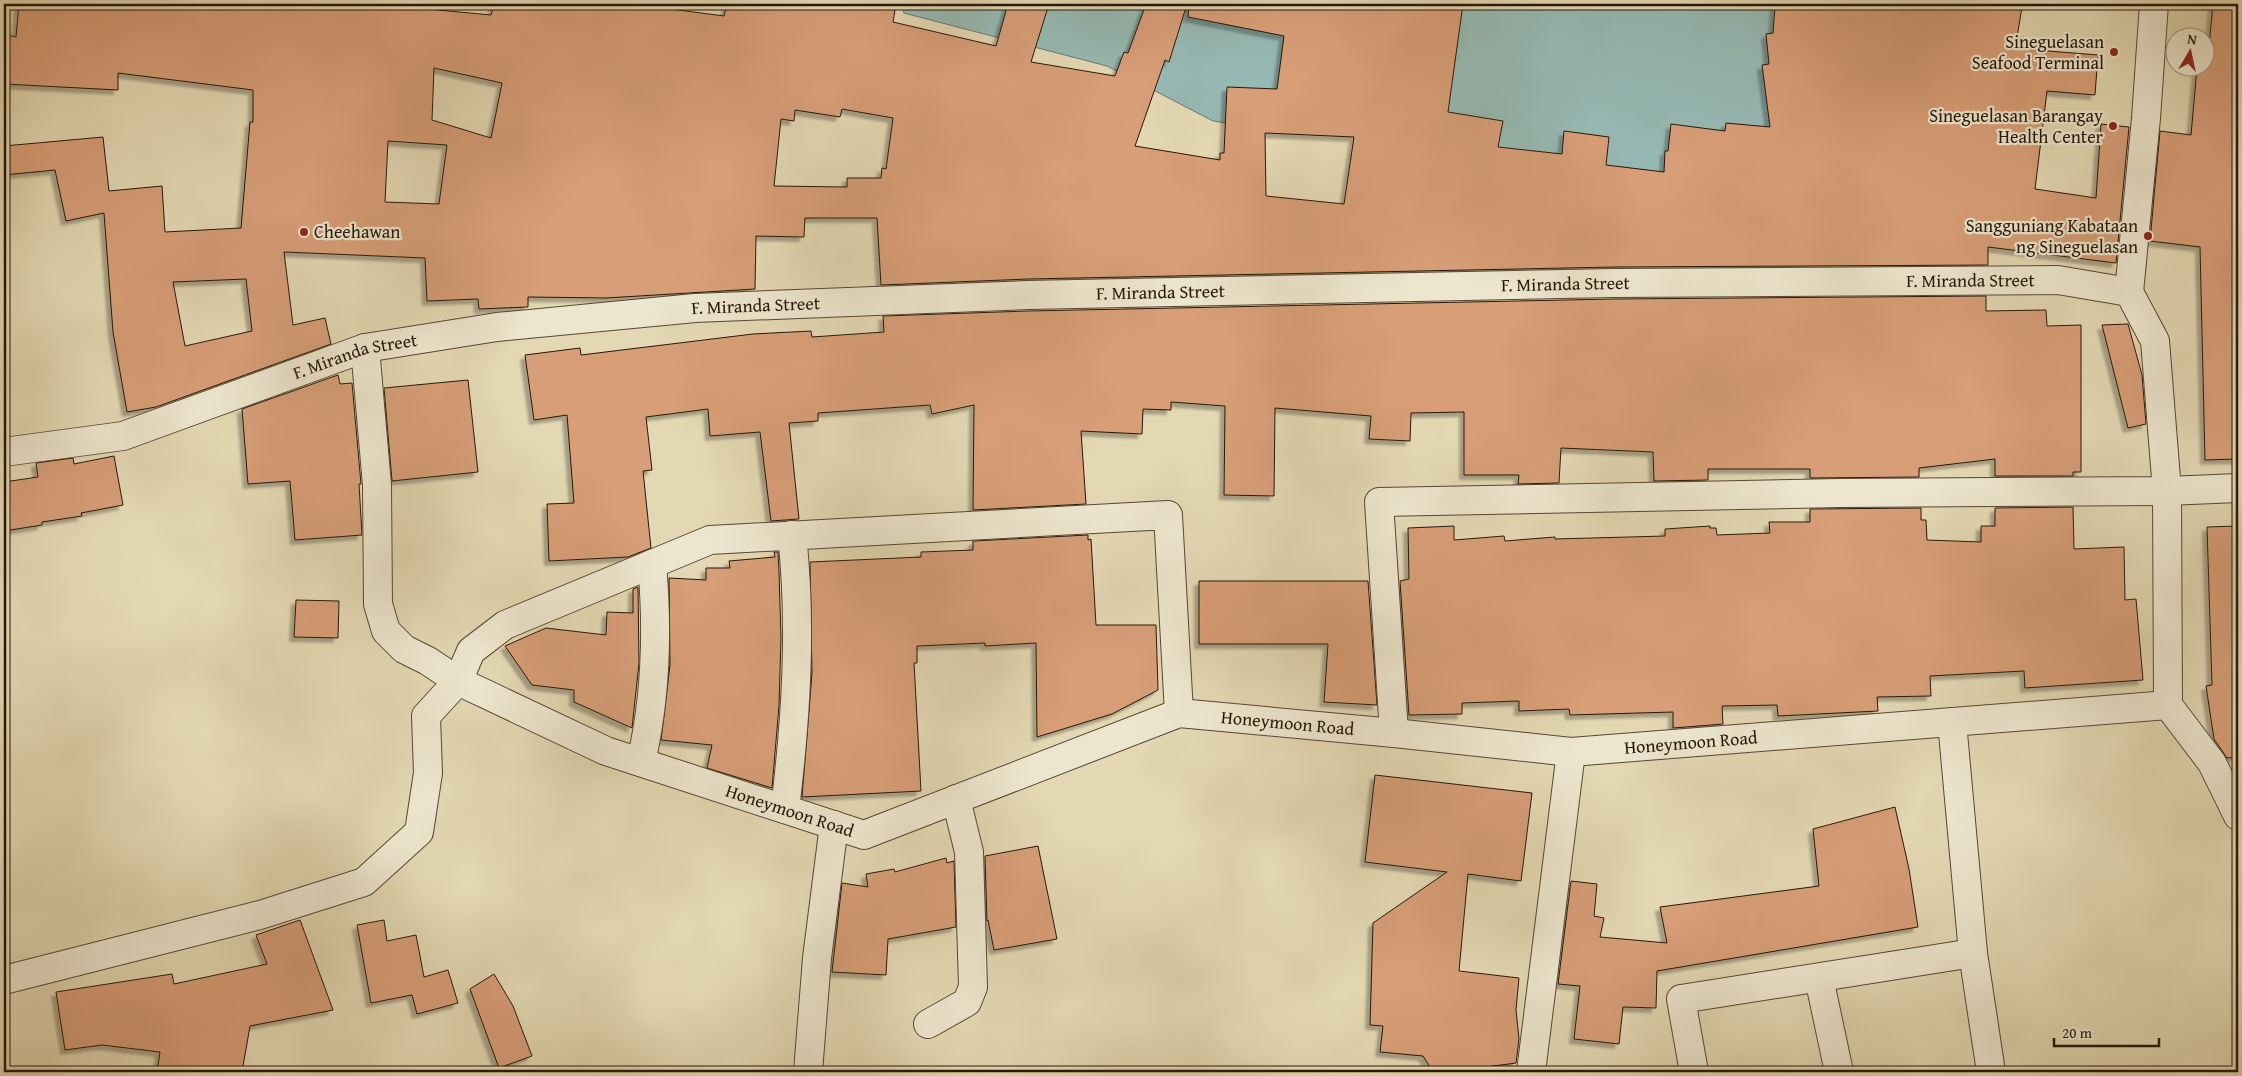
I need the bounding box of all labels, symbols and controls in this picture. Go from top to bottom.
place label: Sineguelasan Seafood Terminal [1972,28,2104,76]
north arrow [2164,28,2214,78]
text: N [2186,29,2199,50]
marker: Sineguelasan Seafood Terminal [2108,46,2120,58]
place label: Sineguelasan Barangay Health Center [1929,102,2104,150]
marker: Sineguelasan Barangay Health Center [2107,120,2119,132]
place label: Sangguniang Kabataan ng Sineguelasan [1966,212,2138,260]
place label: Cheehawan [314,218,400,245]
marker: Cheehawan [298,226,310,238]
marker: Sangguniang Kabataan ng Sineguelasan [2142,230,2154,242]
street label: F. Miranda Street [1906,266,2036,294]
street label: F. Miranda Street [1501,269,1631,298]
street label: F. Miranda Street [1096,277,1226,307]
street label: F. Miranda Street [690,289,821,321]
street label: F. Miranda Street [289,326,420,386]
street label: Honeymoon Road [1220,703,1356,742]
street label: Honeymoon Road [1623,723,1759,761]
street label: Honeymoon Road [722,777,858,844]
scale bar [2054,1016,2160,1048]
text: 20 m [2062,1022,2093,1043]

